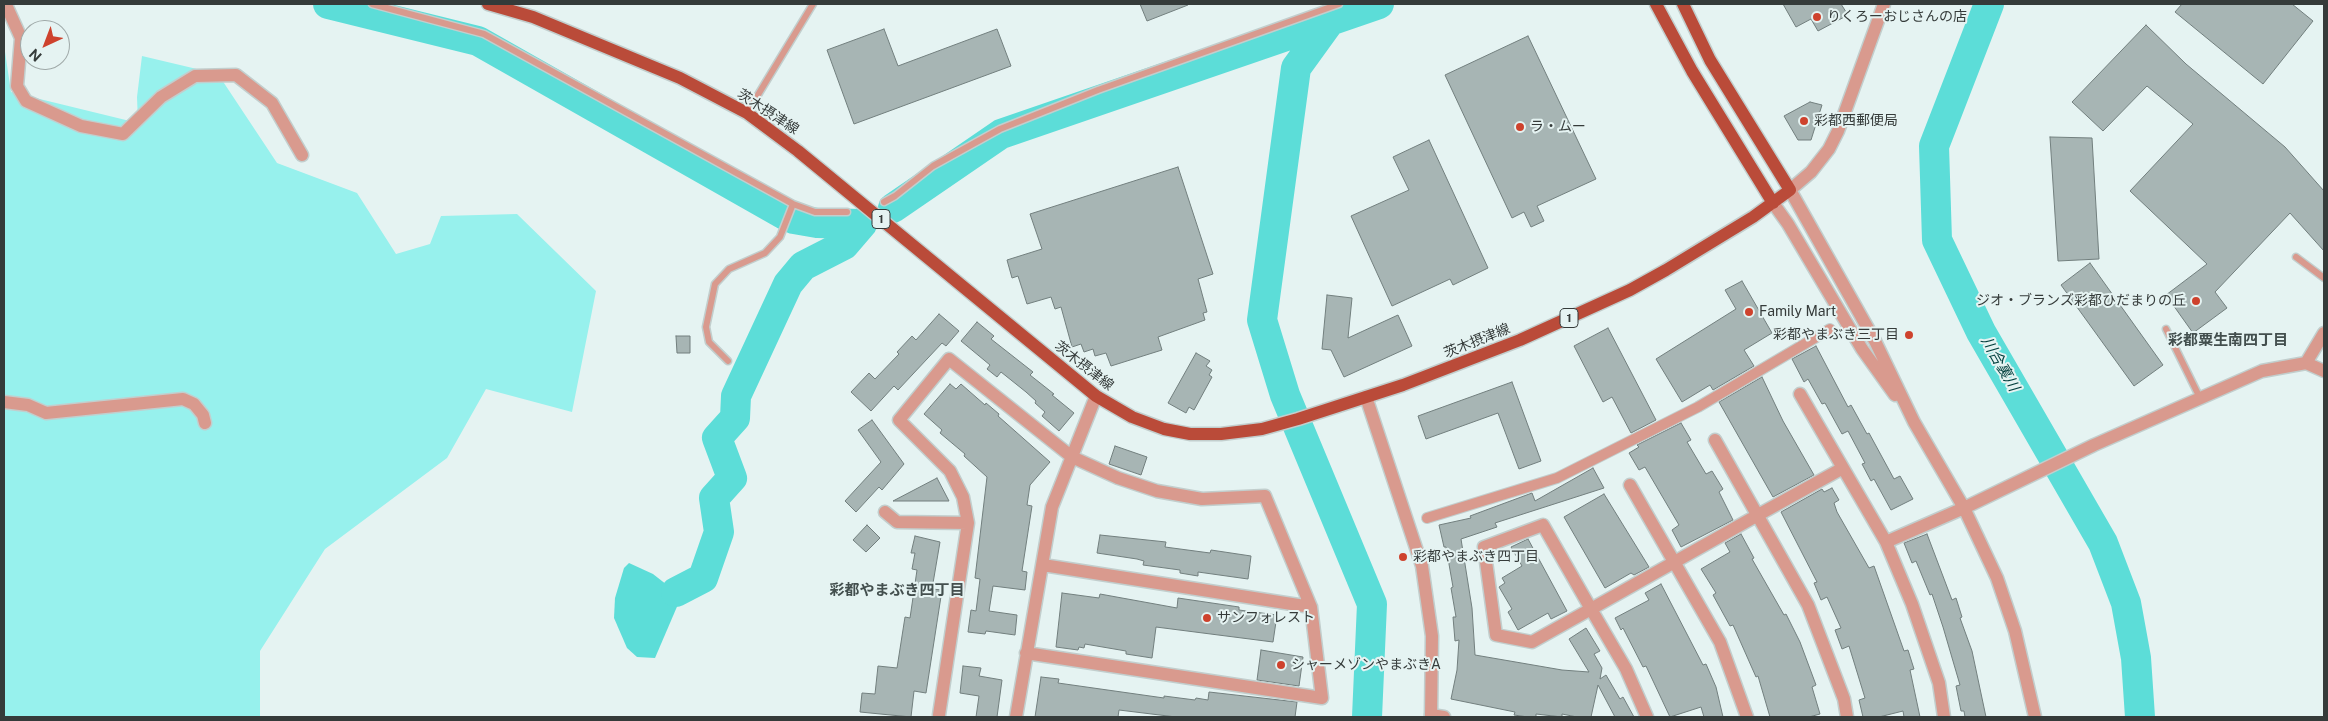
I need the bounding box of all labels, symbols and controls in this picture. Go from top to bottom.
place label: りくろーおじさんの店 [1827,9,1967,25]
marker: りくろーおじさんの店 [1811,11,1823,23]
north arrow [20,20,70,70]
text: N [26,46,45,65]
street label: 茨木摂津線 [734,86,802,138]
place label: 彩都西郵便局 [1814,113,1898,129]
marker: 彩都西郵便局 [1798,115,1810,127]
place label: ラ・ムー [1530,119,1586,135]
marker: ラ・ムー [1514,121,1526,133]
road number: 1 [872,210,890,228]
place label: ジオ・ブランズ彩都ひだまりの丘 [1976,293,2186,309]
marker: ジオ・ブランズ彩都ひだまりの丘 [2190,295,2202,307]
place label: Family Mart [1759,304,1836,320]
marker: Family Mart [1743,306,1755,318]
road number: 1 [1560,308,1578,328]
street label: 茨木摂津線 [1441,320,1513,362]
place label: 彩都やまぶき三丁目 [1773,327,1899,343]
marker: 彩都やまぶき三丁目 [1903,329,1915,341]
district label: 彩都粟生南四丁目 [2168,331,2288,349]
water label: 川合裏川 [1977,334,2023,394]
street label: 茨木摂津線 [1051,338,1117,394]
place label: 彩都やまぶき四丁目 [1413,549,1539,565]
marker: 彩都やまぶき四丁目 [1397,551,1409,563]
district label: 彩都やまぶき四丁目 [830,581,964,599]
place label: サンフォレスト [1217,610,1315,626]
marker: サンフォレスト [1201,612,1213,624]
place label: シャーメゾンやまぶきA [1291,657,1441,673]
marker: シャーメゾンやまぶきA [1275,659,1287,671]

